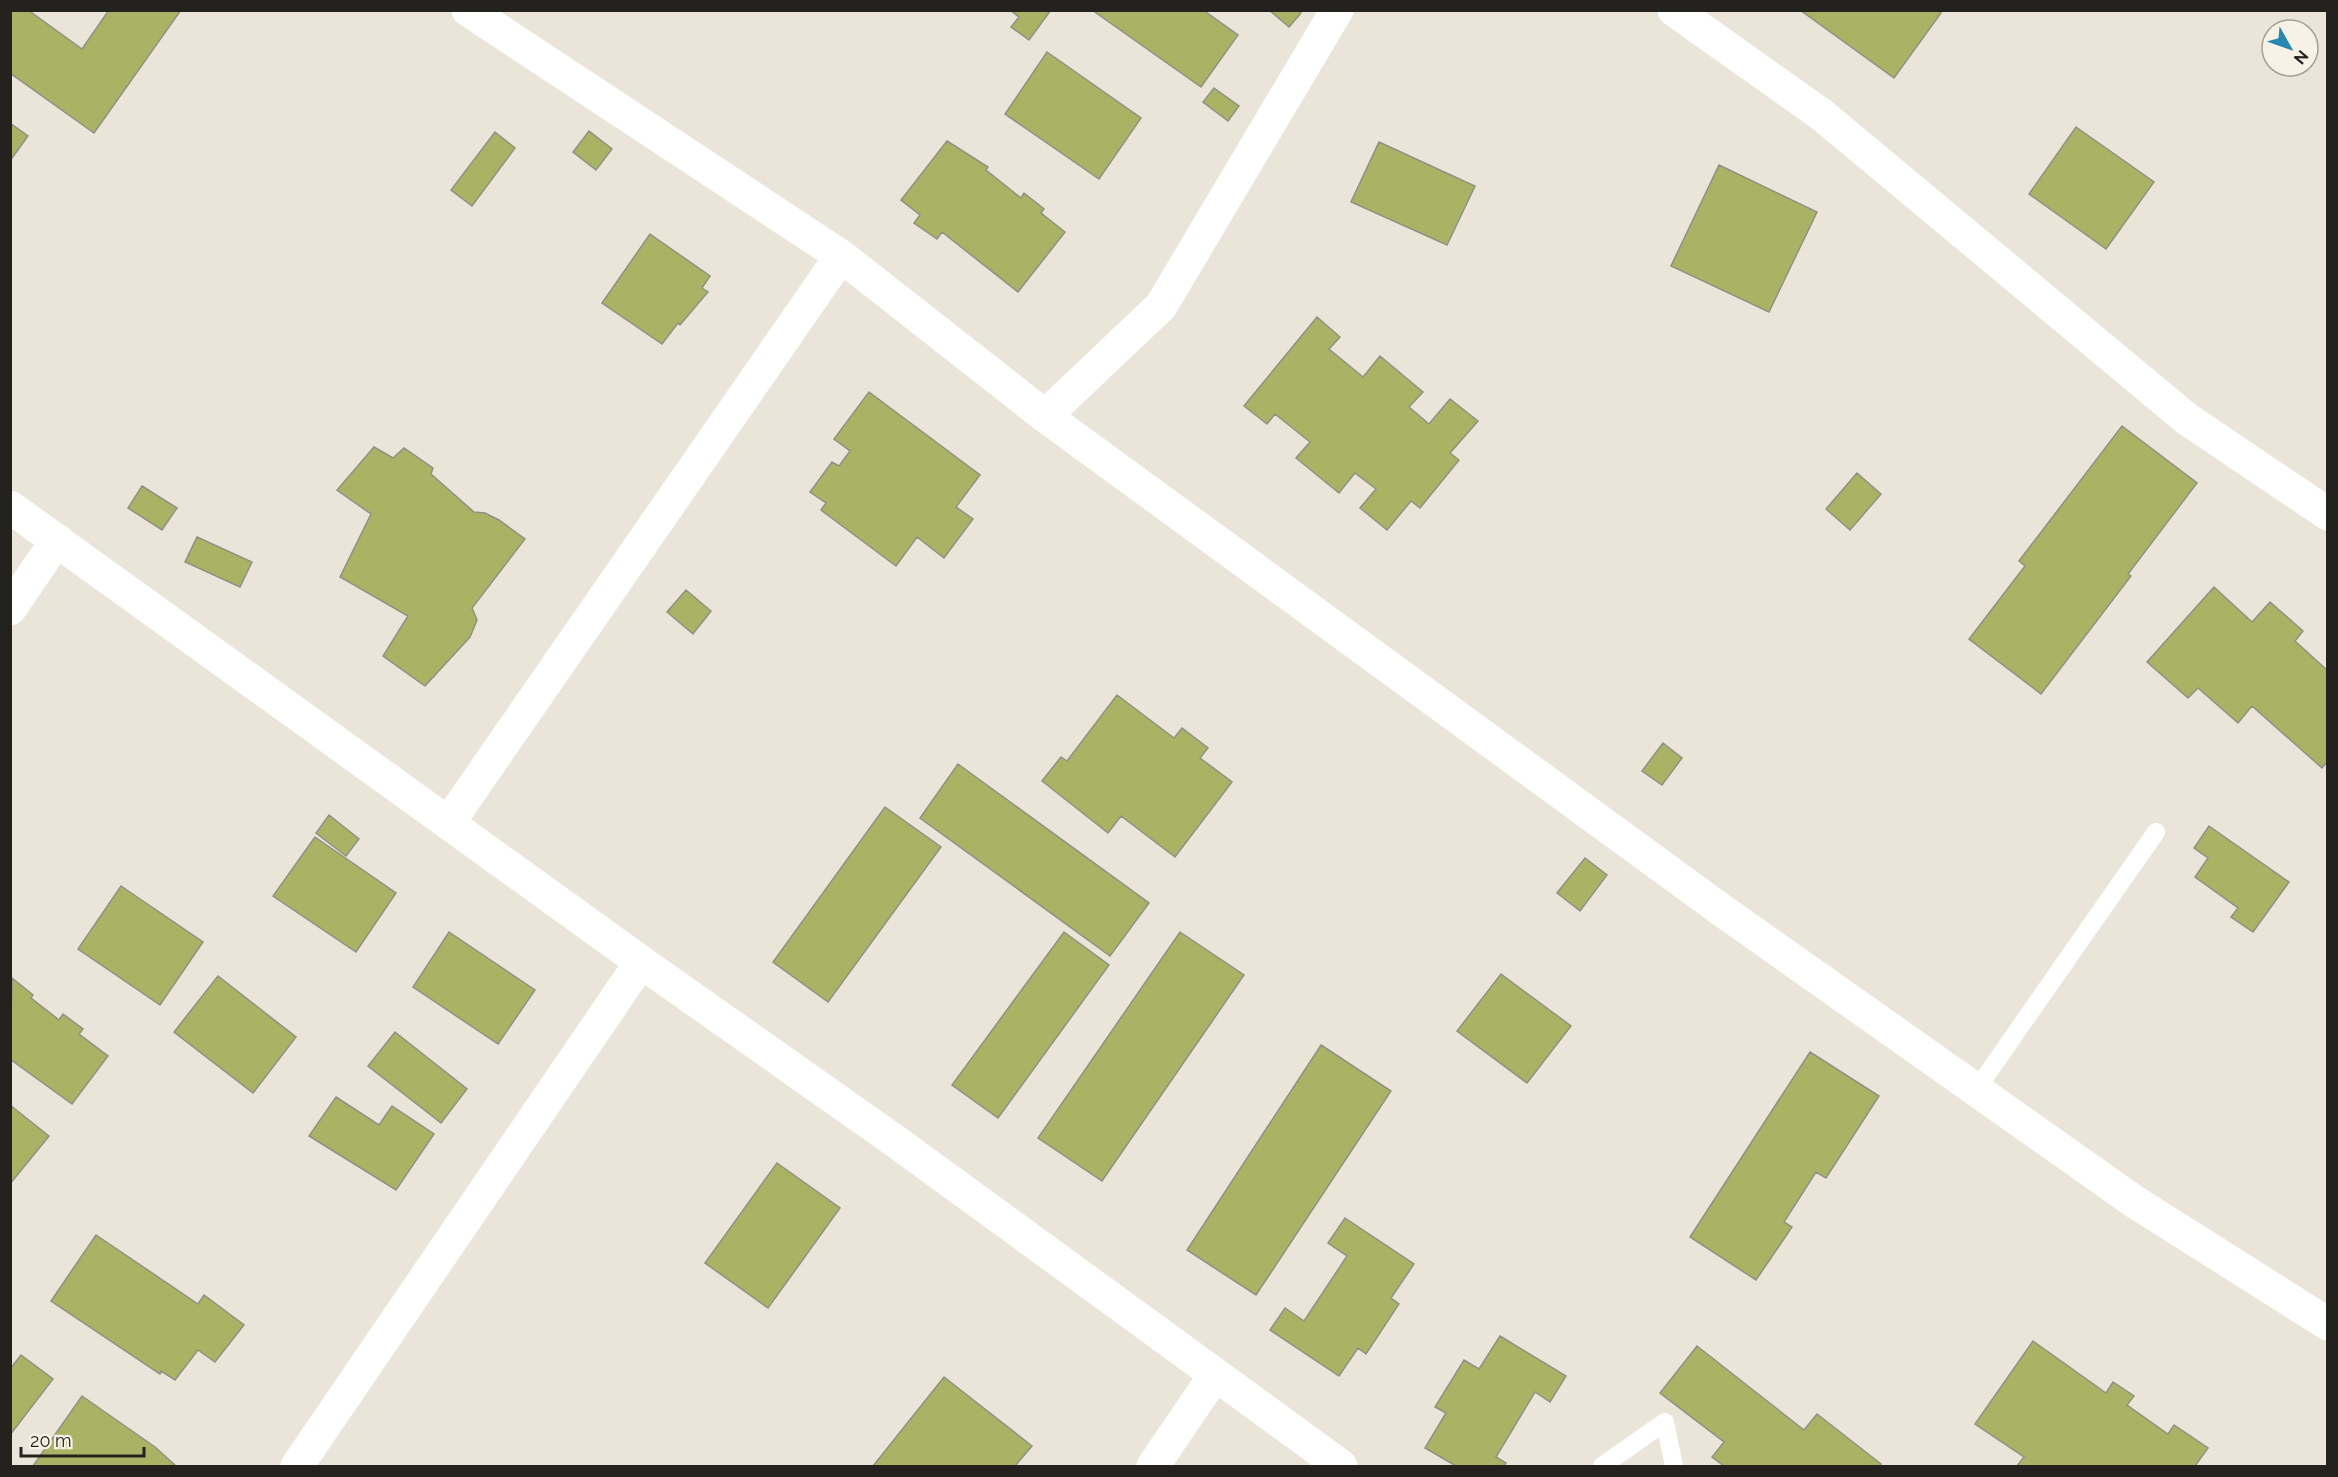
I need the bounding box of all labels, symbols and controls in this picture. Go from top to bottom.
north arrow [2260,18,2320,78]
text: N [2290,47,2312,68]
scale bar [21,1420,144,1458]
text: 20 m [30,1430,72,1451]

